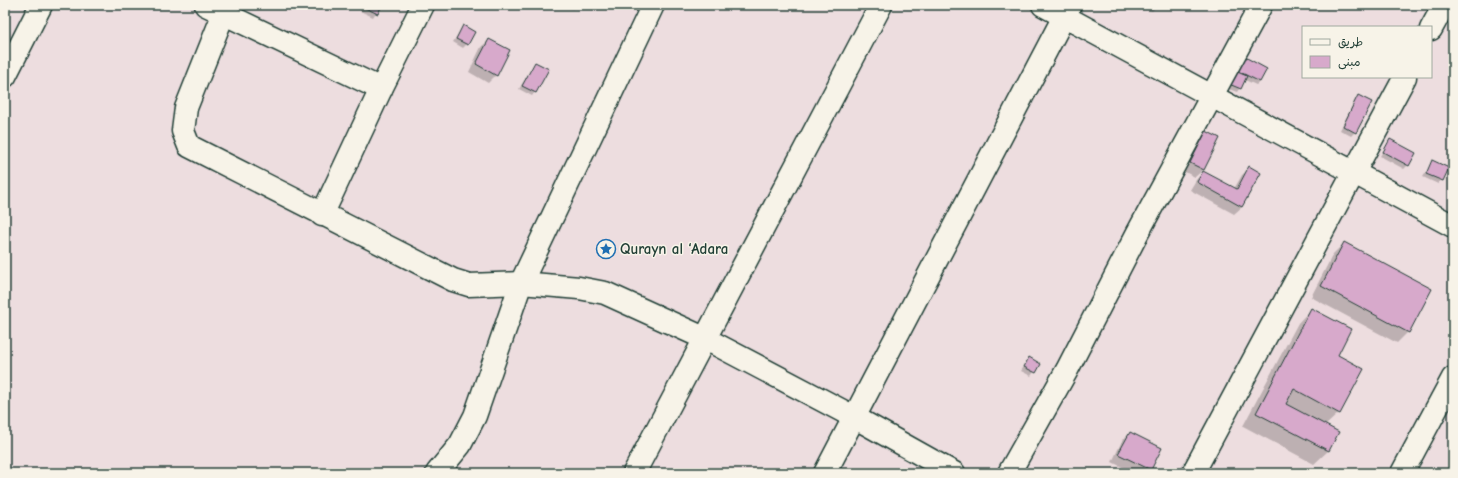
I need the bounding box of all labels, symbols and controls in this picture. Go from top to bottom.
legend [1302,26,1432,78]
text: طريق [1338,35,1363,49]
text: مبنى [1338,55,1361,70]
place icon: Qurayn al ‘Adara [595,238,617,260]
place label: Qurayn al ‘Adara [620,240,728,258]

